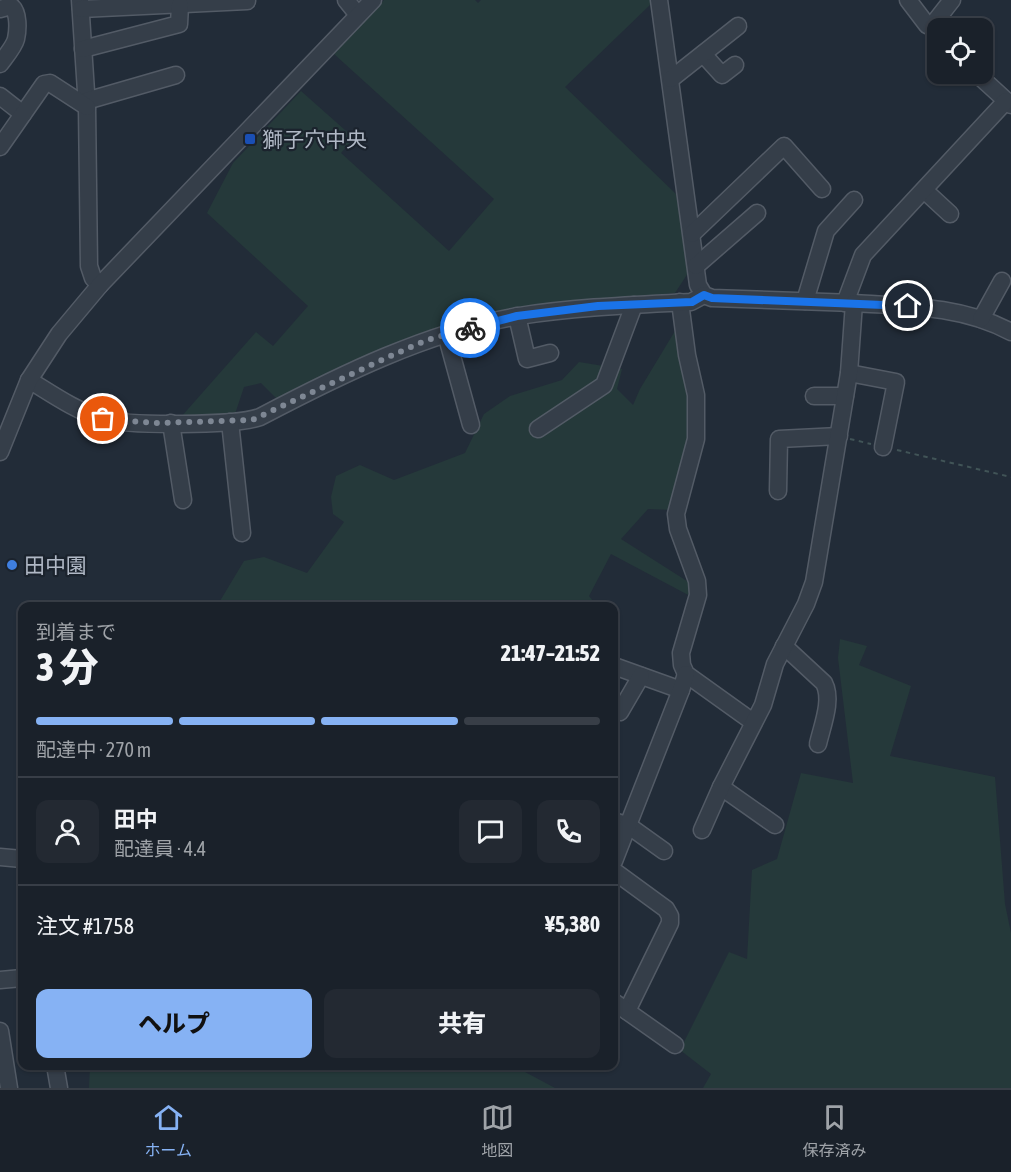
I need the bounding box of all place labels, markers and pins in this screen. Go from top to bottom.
place label: 獅子穴中央 [262,127,367,151]
marker: 獅子穴中央 [243,132,257,146]
pin [882,280,933,331]
pin [77,393,128,444]
place label: 田中園 [24,553,87,577]
marker: 田中園 [5,558,19,572]

